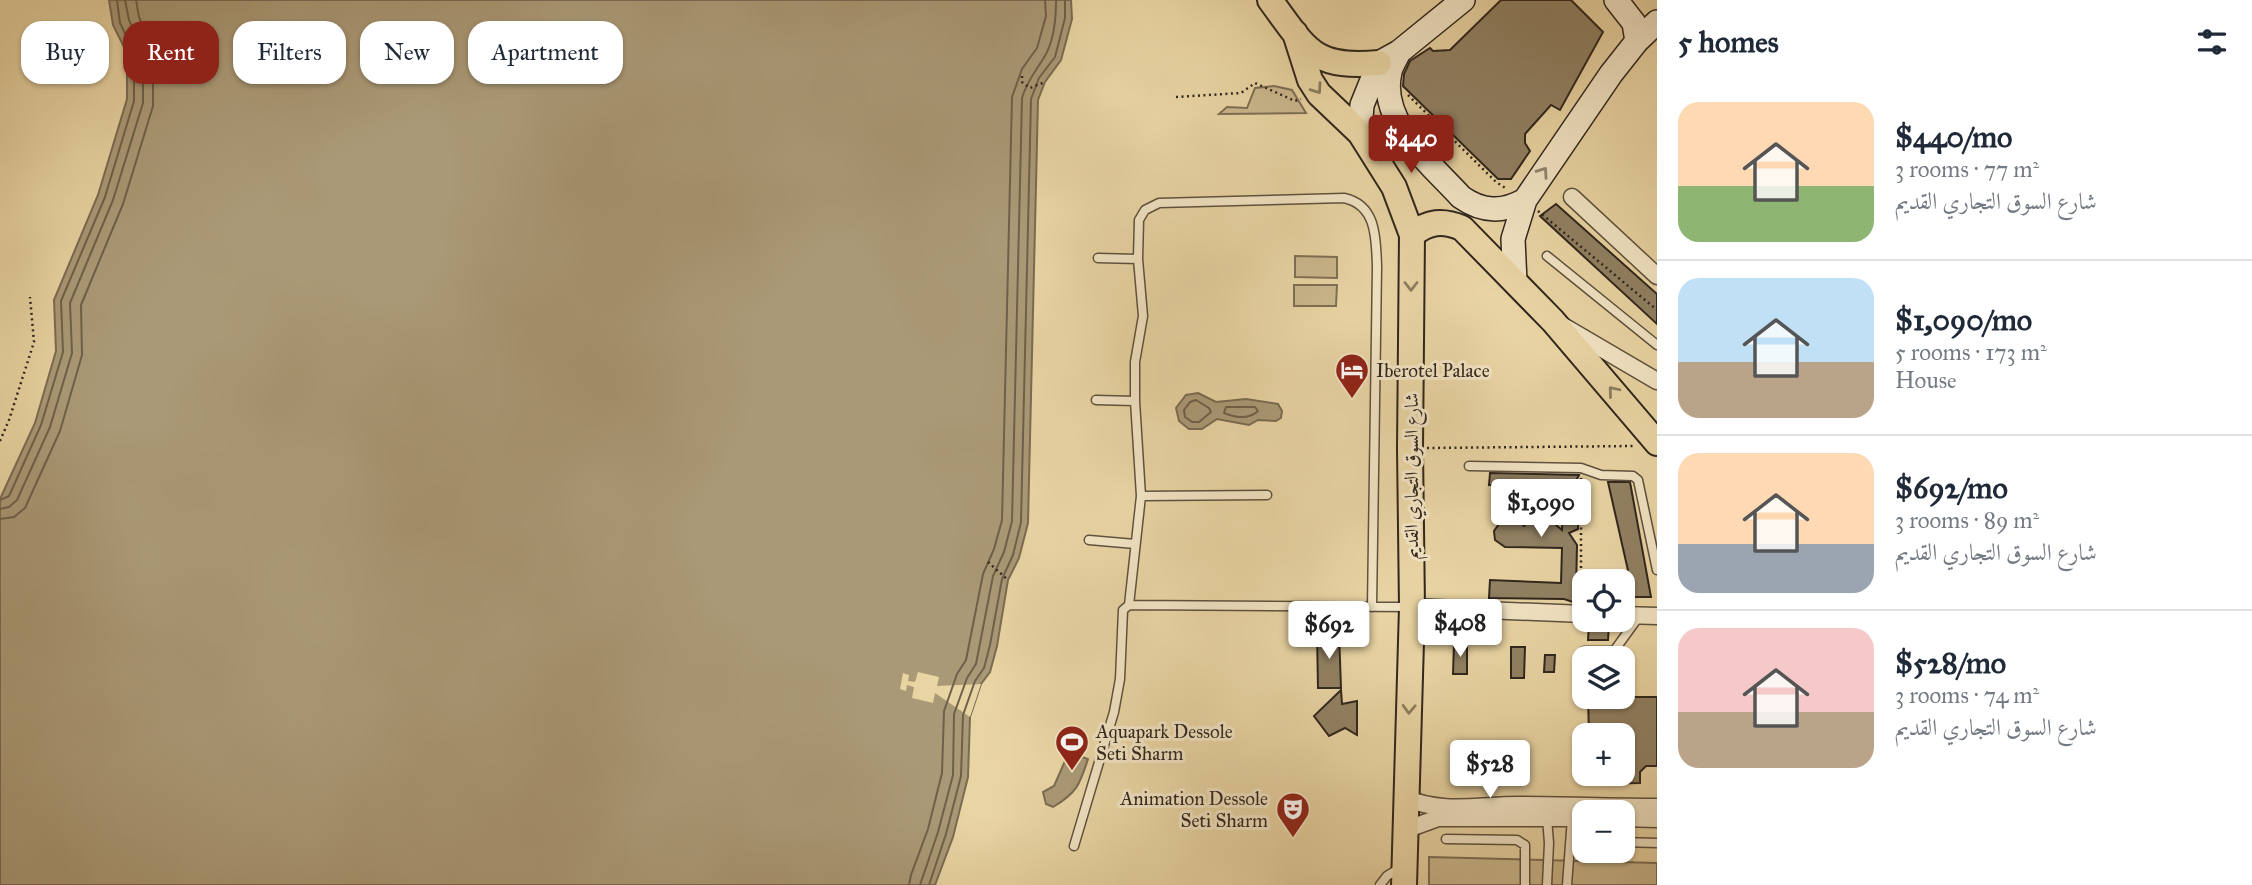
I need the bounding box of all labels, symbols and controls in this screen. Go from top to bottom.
chip: Buy [21,21,109,84]
chip: Rent [123,21,219,84]
chip: Filters [233,21,346,84]
chip: New [360,21,454,84]
chip: Apartment [468,21,623,84]
icon: filters [2193,23,2231,61]
text: 5 homes [1678,24,1779,60]
one-way arrow [1309,81,1321,94]
pin: $440 [1370,116,1452,175]
text: $440/mo [1895,119,2012,155]
text: $440 [1385,124,1437,152]
icon: home [1734,130,1818,214]
text: 3 rooms · 77 m² [1895,155,2039,183]
one-way arrow [1535,167,1547,180]
text: شارع السوق التجاري القديم [1895,187,2097,215]
one-way arrow [1403,281,1419,292]
text: $1,090/mo [1895,302,2032,338]
icon: home [1734,306,1818,390]
text: 5 rooms · 173 m² [1895,338,2047,366]
hotel icon: Iberotel Palace [1333,351,1371,400]
place label: Iberotel Palace [1376,359,1490,382]
text: House [1895,366,1957,394]
one-way arrow [1609,387,1621,400]
street label: شارع السوق التجاري القديم [1400,393,1428,559]
text: $692/mo [1895,470,2008,506]
pin: $1,090 [1484,480,1598,539]
icon: home [1734,481,1818,565]
text: $1,090 [1507,488,1575,516]
text: 3 rooms · 89 m² [1895,506,2039,534]
text: شارع السوق التجاري القديم [1895,538,2097,566]
map controls [1572,569,1635,863]
button: locate [1572,569,1635,632]
pin: $408 [1419,600,1501,659]
pin: $692 [1288,602,1370,661]
text: $408 [1434,608,1486,636]
text: $692 [1304,610,1354,638]
text: $528/mo [1895,645,2006,681]
button: layers [1572,646,1635,709]
icon: home [1734,656,1818,740]
text: 3 rooms · 74 m² [1895,681,2039,709]
one-way arrow [1401,704,1416,715]
text: شارع السوق التجاري القديم [1895,713,2097,741]
place label: Aquapark Dessole Seti Sharm [1095,720,1233,765]
sports icon: Aquapark Dessole Seti Sharm [1053,723,1091,772]
button: + [1572,723,1635,786]
pin: $528 [1449,740,1531,800]
text: $528 [1466,749,1514,777]
place label: Animation Dessole Seti Sharm [1119,787,1268,832]
theatre icon: Animation Dessole Seti Sharm [1274,790,1312,839]
button: − [1572,800,1635,863]

